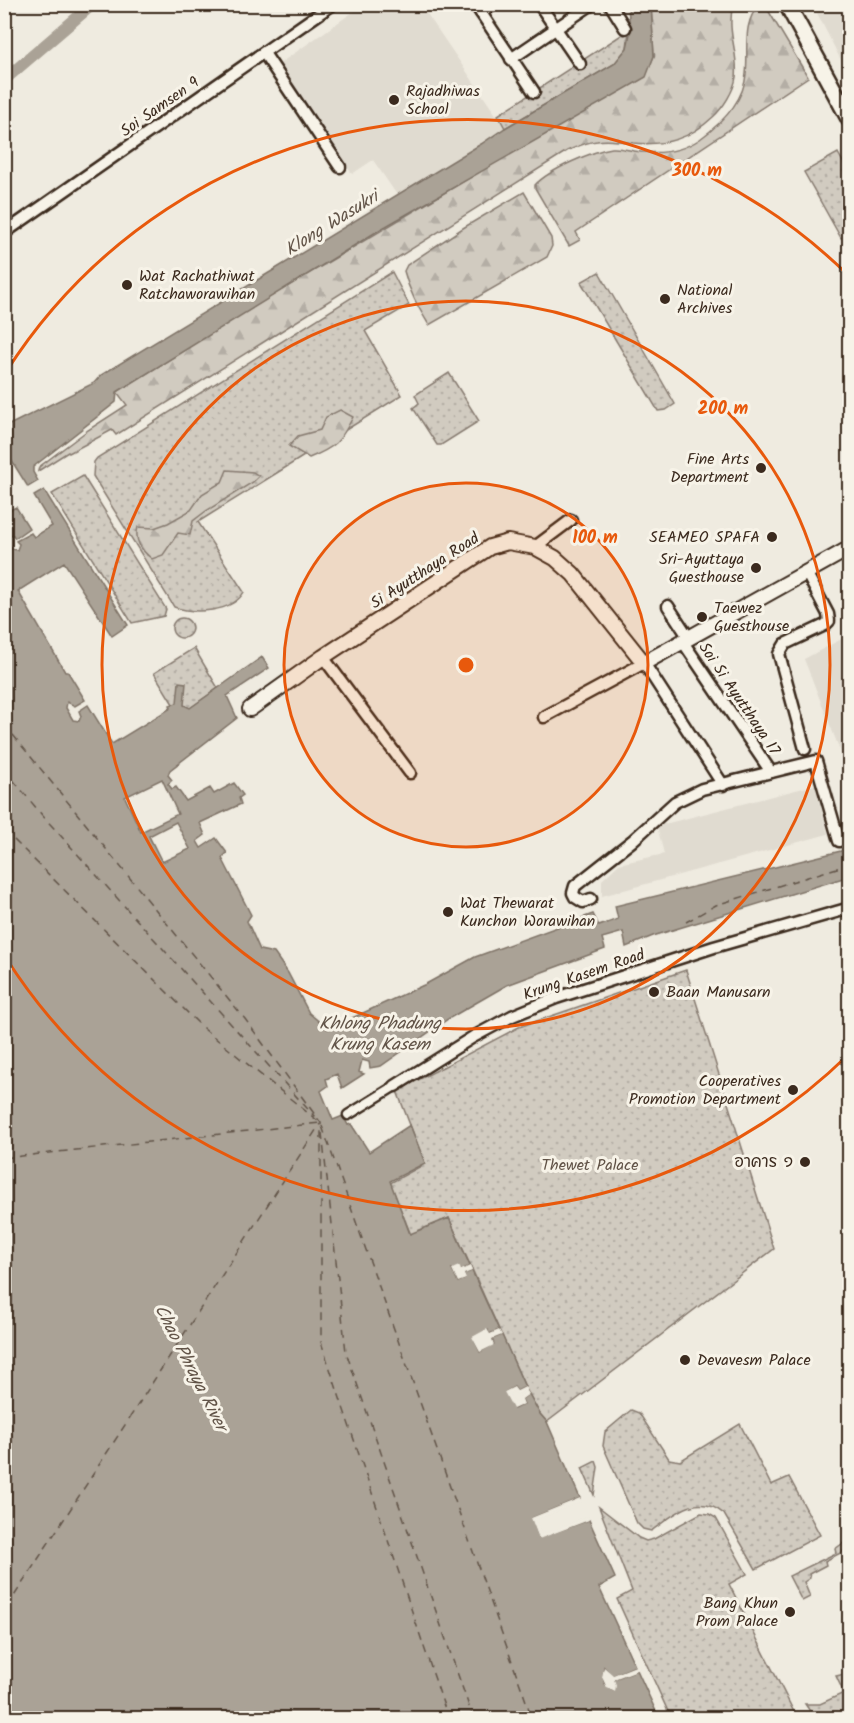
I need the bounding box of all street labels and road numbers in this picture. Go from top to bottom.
street label: Soi Samsen 9 [115,70,205,143]
street label: Si Ayutthaya Road [366,526,485,616]
street label: Soi Si Ayutthaya 17 [692,637,787,761]
street label: Krung Kasem Road [520,942,649,1008]

